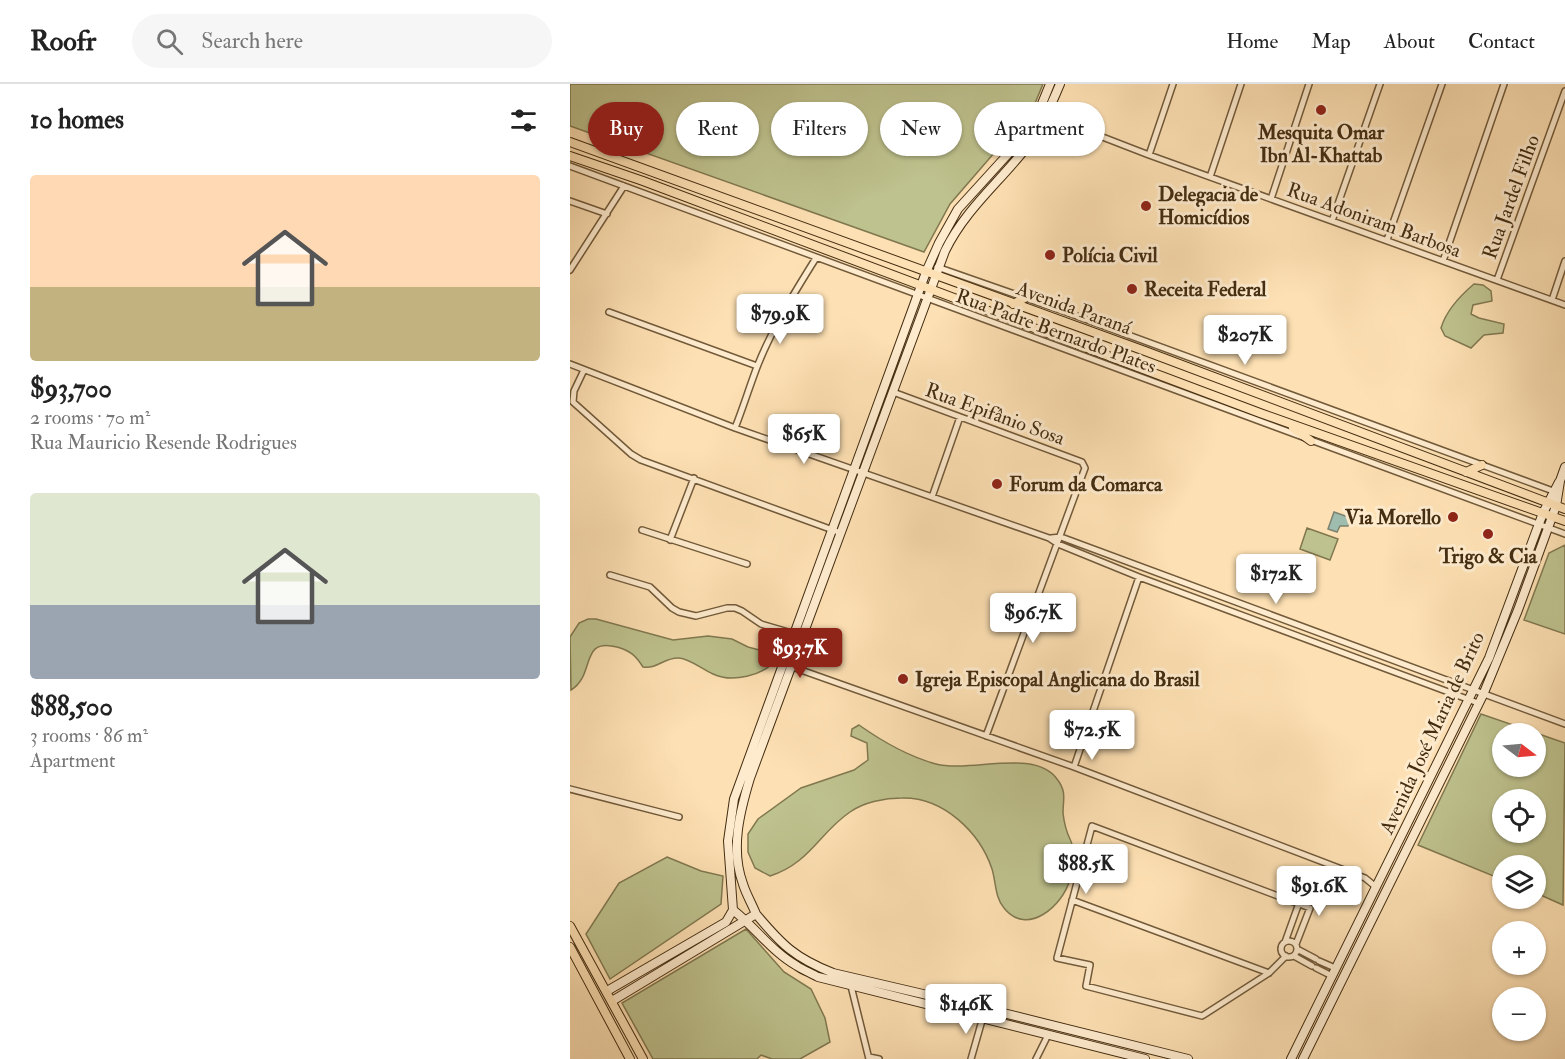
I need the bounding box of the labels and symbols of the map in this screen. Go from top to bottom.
marker: Mesquita Omar Ibn Al-Khattab [1314,103,1328,117]
place label: Mesquita Omar Ibn Al-Khattab [1257,120,1385,168]
street label: Rua Jardel Filho [1477,131,1545,263]
street label: Rua Adoniram Barbosa [1284,177,1465,263]
place label: Delegacia de Homicídios [1158,182,1259,230]
marker: Delegacia de Homicídios [1139,199,1153,213]
place label: Polícia Civil [1062,243,1159,268]
marker: Polícia Civil [1043,248,1057,262]
street label: Avenida Paraná [1012,275,1136,341]
place label: Receita Federal [1144,277,1267,302]
marker: Receita Federal [1125,282,1139,296]
street label: Rua Padre Bernardo Plates [952,283,1160,379]
pin: $79.9K [731,294,829,345]
pin: $207K [1203,315,1287,366]
street label: Rua Epifânio Sosa [922,377,1069,452]
pin: $65K [768,414,840,465]
place label: Forum da Comarca [1009,472,1163,497]
marker: Forum da Comarca [990,477,1004,491]
place label: Via Morello [1344,505,1441,530]
marker: Via Morello [1446,510,1460,524]
marker: Trigo & Cia [1481,527,1495,541]
place label: Trigo & Cia [1438,544,1538,570]
pin: $172K [1234,554,1318,605]
pin: $96.7K [984,593,1082,644]
pin: $93.7K [751,628,849,679]
street label: Avenida José Maria de Brito [1374,628,1490,839]
place label: Igreja Episcopal Anglicana do Brasil [915,667,1200,693]
marker: Igreja Episcopal Anglicana do Brasil [896,672,910,686]
pin: $72.5K [1043,710,1141,761]
north arrow [1492,723,1546,777]
pin: $88.5K [1037,844,1135,895]
pin: $91.6K [1270,866,1368,917]
pin: $146K [924,984,1008,1035]

